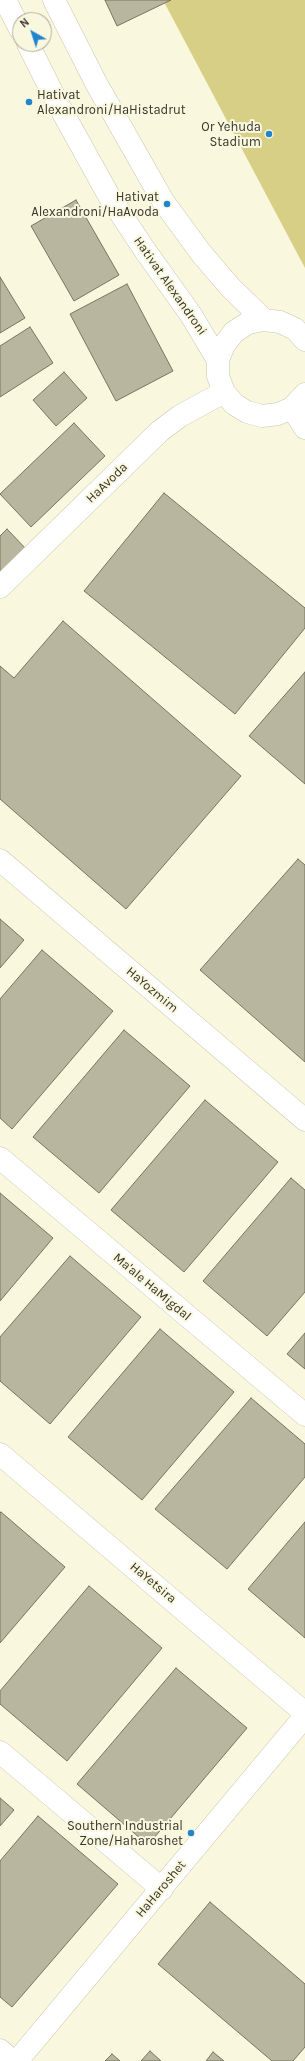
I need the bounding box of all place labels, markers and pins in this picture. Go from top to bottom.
place label: Hativat Alexandroni/HaHistadrut [37,87,186,118]
marker: Hativat Alexandroni/HaHistadrut [24,97,34,107]
place label: Or Yehuda Stadium [201,119,261,150]
marker: Or Yehuda Stadium [264,129,274,139]
place label: Hativat Alexandroni/HaAvoda [31,189,159,220]
marker: Hativat Alexandroni/HaAvoda [162,199,172,209]
place label: Southern Industrial Zone/Haharoshet [67,1818,183,1849]
marker: Southern Industrial Zone/Haharoshet [186,1828,196,1838]

